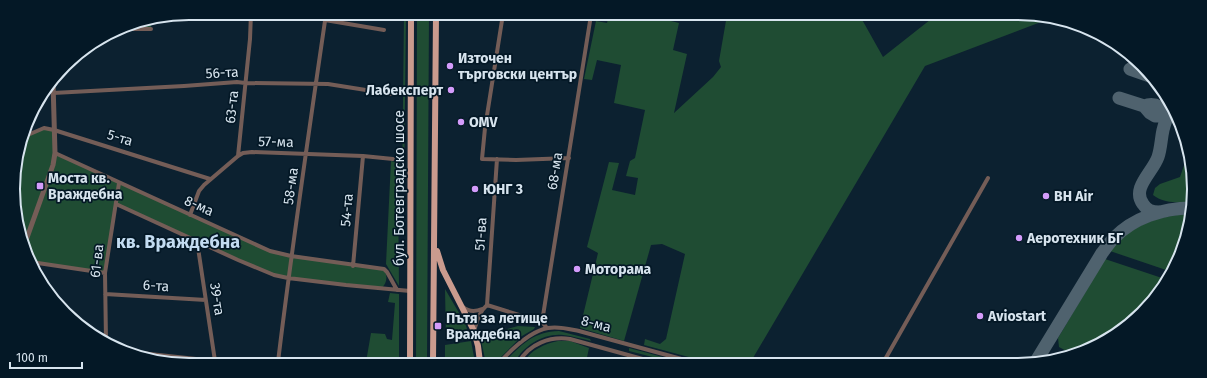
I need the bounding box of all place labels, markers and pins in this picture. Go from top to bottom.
place label: Източен търговски център [458,50,577,83]
marker: Източен търговски център [445,61,455,71]
place label: Лабексперт [366,82,443,99]
marker: Лабексперт [446,85,456,95]
place label: OMV [469,114,498,131]
marker: OMV [456,117,466,127]
place label: Моста кв. Враждебна [48,170,123,203]
marker: Моста кв. Враждебна [35,181,45,191]
place label: ЮНГ 3 [483,181,523,198]
marker: ЮНГ 3 [470,184,480,194]
place label: BH Air [1054,188,1093,205]
marker: BH Air [1041,191,1051,201]
place label: Аеротехник БГ [1026,230,1124,247]
marker: Аеротехник БГ [1014,233,1024,243]
place label: Моторама [585,261,652,278]
marker: Моторама [572,264,582,274]
place label: Aviostart [987,308,1047,325]
place label: Пътя за летище Враждебна [446,310,548,343]
marker: Aviostart [975,311,985,321]
marker: Пътя за летище Враждебна [433,321,443,331]

